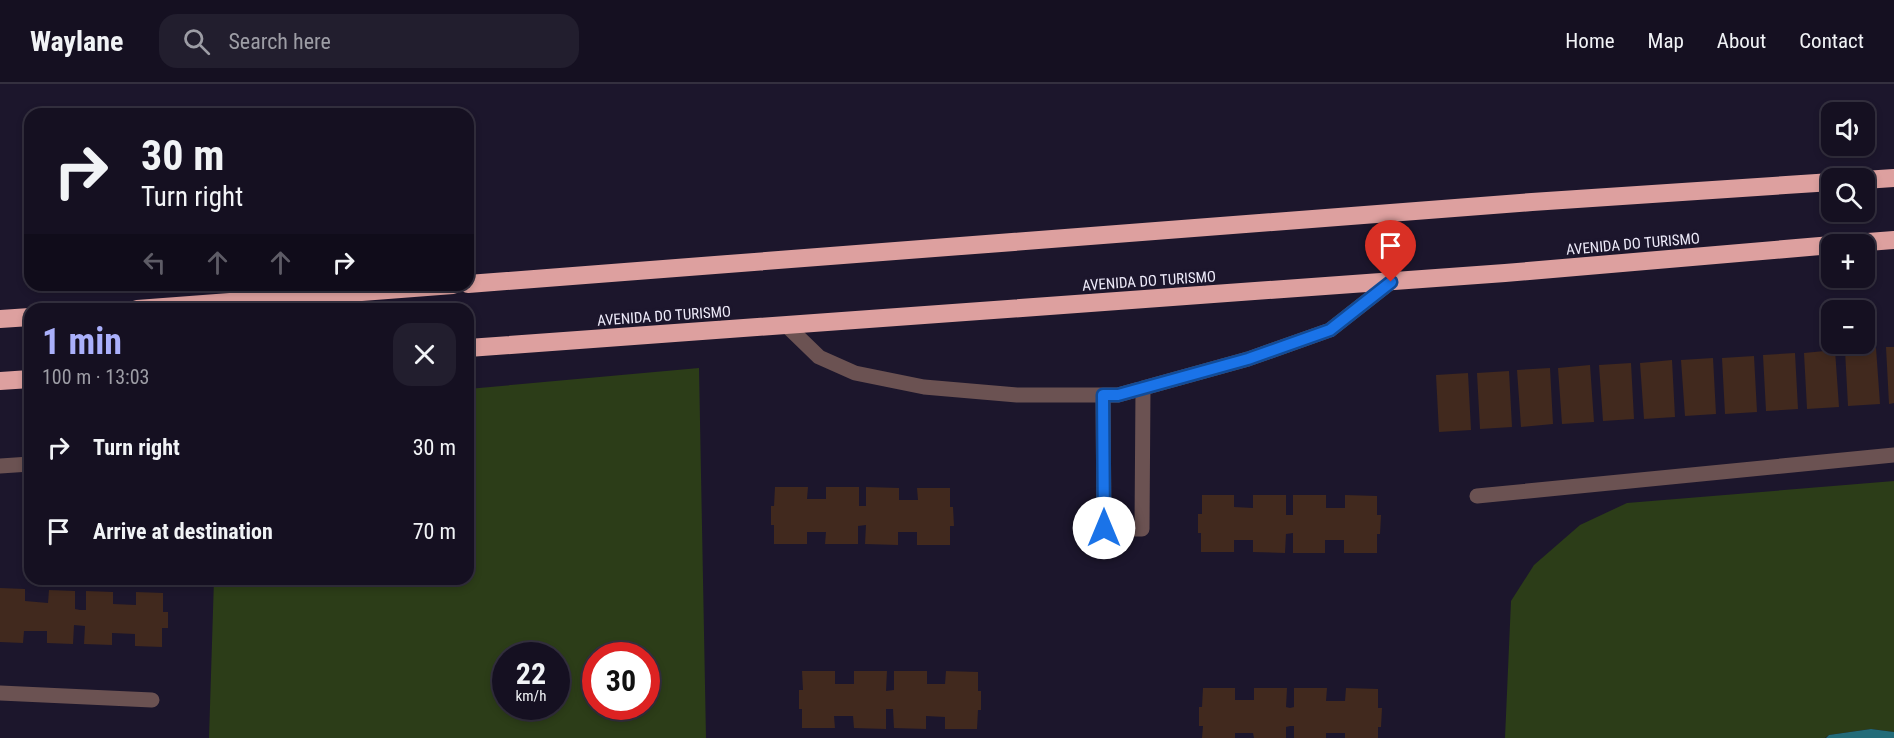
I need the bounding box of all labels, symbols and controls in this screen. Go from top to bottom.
search box [159,14,579,68]
text: Waylane [30,25,123,58]
icon: search [180,25,213,58]
text: Search here [228,29,331,54]
text: Home [1565,29,1615,53]
text: Map [1648,29,1684,53]
text: About [1717,29,1766,53]
text: Contact [1799,29,1864,53]
map controls [1821,102,1875,354]
button: sound [1821,102,1875,156]
text: 30 m [141,131,224,180]
icon: right [42,132,120,210]
button: search [1821,168,1875,222]
text: Turn right [141,181,243,213]
pin [1365,220,1416,282]
icon: arrive [1374,229,1407,262]
street label: AVENIDA DO TURISMO [1565,229,1701,259]
button: + [1821,234,1875,288]
icon: left [138,246,171,279]
icon: ahead [201,246,234,279]
icon: ahead [264,246,297,279]
icon: right [327,246,360,279]
street label: AVENIDA DO TURISMO [1081,267,1217,295]
button: − [1821,300,1875,354]
street label: AVENIDA DO TURISMO [596,302,732,330]
text: 1 min [42,321,122,363]
button: close [393,323,456,386]
text: 100 m · 13:03 [42,365,149,389]
icon: right [42,431,75,464]
text: Turn right [93,435,180,460]
text: 30 m [413,435,456,460]
position arrow [1072,496,1136,560]
icon: arrive [42,515,75,548]
text: Arrive at destination [93,519,273,544]
text: 70 m [413,519,456,544]
speed limit sign: 30 [582,642,660,720]
text: 22 [516,656,546,691]
text: km/h [516,687,546,705]

